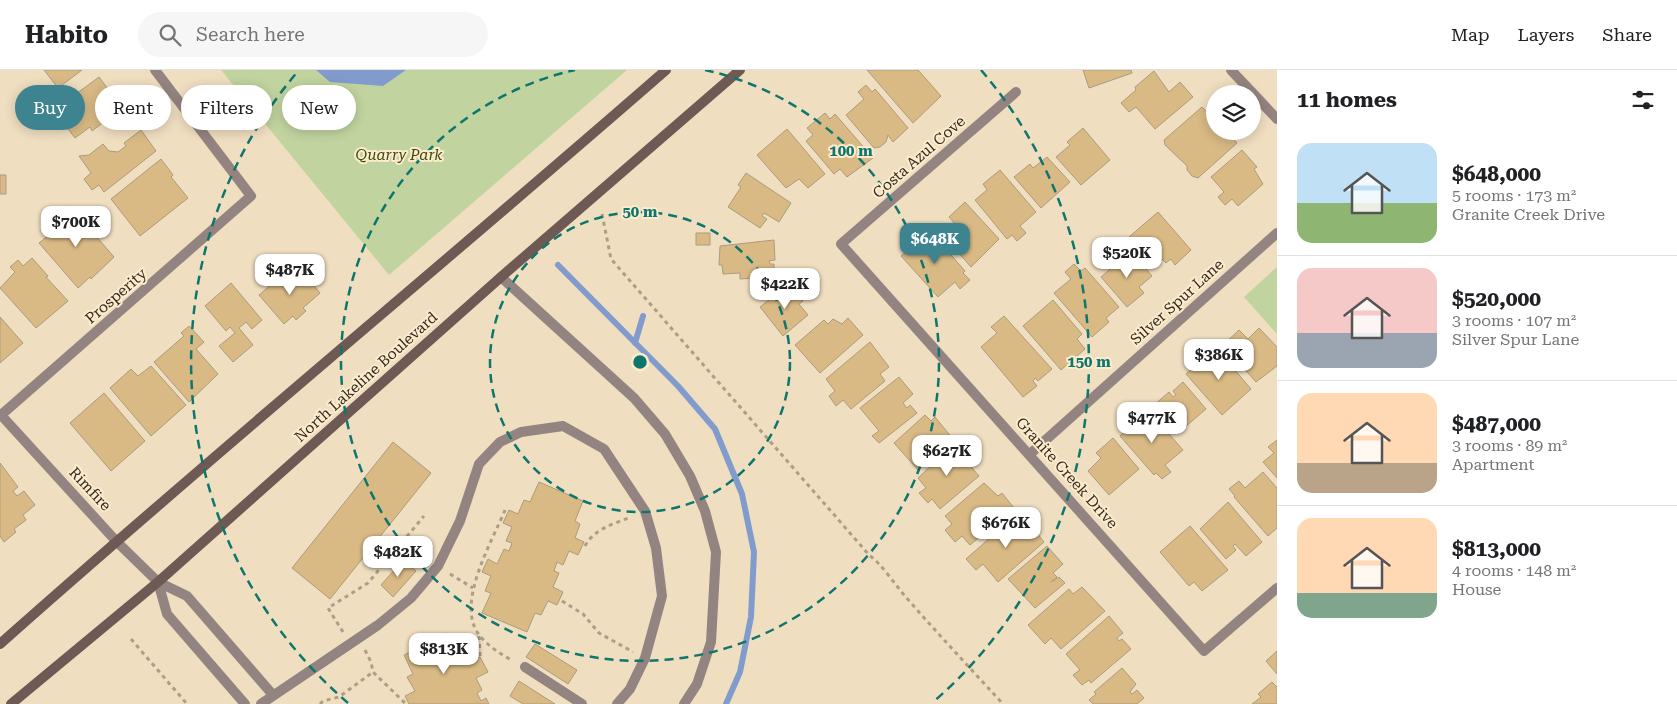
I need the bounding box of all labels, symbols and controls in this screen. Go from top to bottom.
search box [138,12,488,57]
text: Habito [25,21,108,49]
icon: search [156,21,184,49]
text: Search here [196,23,305,46]
text: Map [1451,24,1490,45]
text: Layers [1518,24,1574,45]
text: Share [1602,24,1652,45]
chip: Buy [15,85,85,130]
chip: Rent [95,85,171,130]
chip: Filters [181,85,272,130]
chip: New [282,85,356,130]
map controls [1206,85,1261,140]
button: layers [1206,85,1261,140]
icon: filters [1629,86,1657,114]
text: 11 homes [1297,88,1397,112]
street label: Costa Azul Cove [869,112,969,202]
text: 100 m [829,142,873,160]
park label: Quarry Park [356,146,443,164]
text: $648,000 [1452,162,1541,186]
icon: home [1337,163,1397,223]
text: 5 rooms · 173 m² [1452,186,1576,205]
text: 50 m [622,203,658,221]
text: Granite Creek Drive [1452,205,1605,224]
pin: $700K [41,206,111,248]
text: $700K [52,212,100,231]
pin: $648K [900,222,970,265]
text: $648K [911,229,959,248]
pin: $520K [1092,236,1162,279]
text: $520K [1103,243,1151,262]
pin: $487K [255,254,325,296]
street label: Silver Spur Lane [1127,255,1227,349]
text: $487K [266,260,314,279]
street label: Prosperity [82,264,151,328]
pin: $422K [750,268,820,310]
text: $422K [761,274,809,293]
text: $520,000 [1452,287,1541,311]
icon: home [1337,288,1397,348]
street label: North Lakeline Boulevard [291,308,441,446]
text: 3 rooms · 107 m² [1452,311,1576,330]
text: Silver Spur Lane [1452,330,1579,349]
pin: $386K [1184,338,1254,381]
text: $386K [1195,345,1243,364]
centre of rings [631,353,649,371]
text: 150 m [1067,353,1111,371]
pin: $477K [1117,402,1187,444]
text: $477K [1128,408,1176,427]
text: $487,000 [1452,412,1541,436]
icon: home [1337,413,1397,473]
street label: Granite Creek Drive [1012,414,1122,532]
pin: $627K [912,434,982,477]
text: 3 rooms · 89 m² [1452,436,1567,455]
text: $627K [923,441,971,460]
text: Apartment [1452,455,1535,474]
street label: Rimfire [65,463,115,515]
pin: $676K [971,506,1041,549]
text: $676K [982,513,1030,532]
pin: $482K [363,536,433,578]
text: $813,000 [1452,537,1541,561]
icon: home [1337,538,1397,598]
text: $482K [374,542,422,561]
text: 4 rooms · 148 m² [1452,561,1576,580]
text: House [1452,580,1501,599]
pin: $813K [409,632,479,675]
text: $813K [420,639,468,658]

